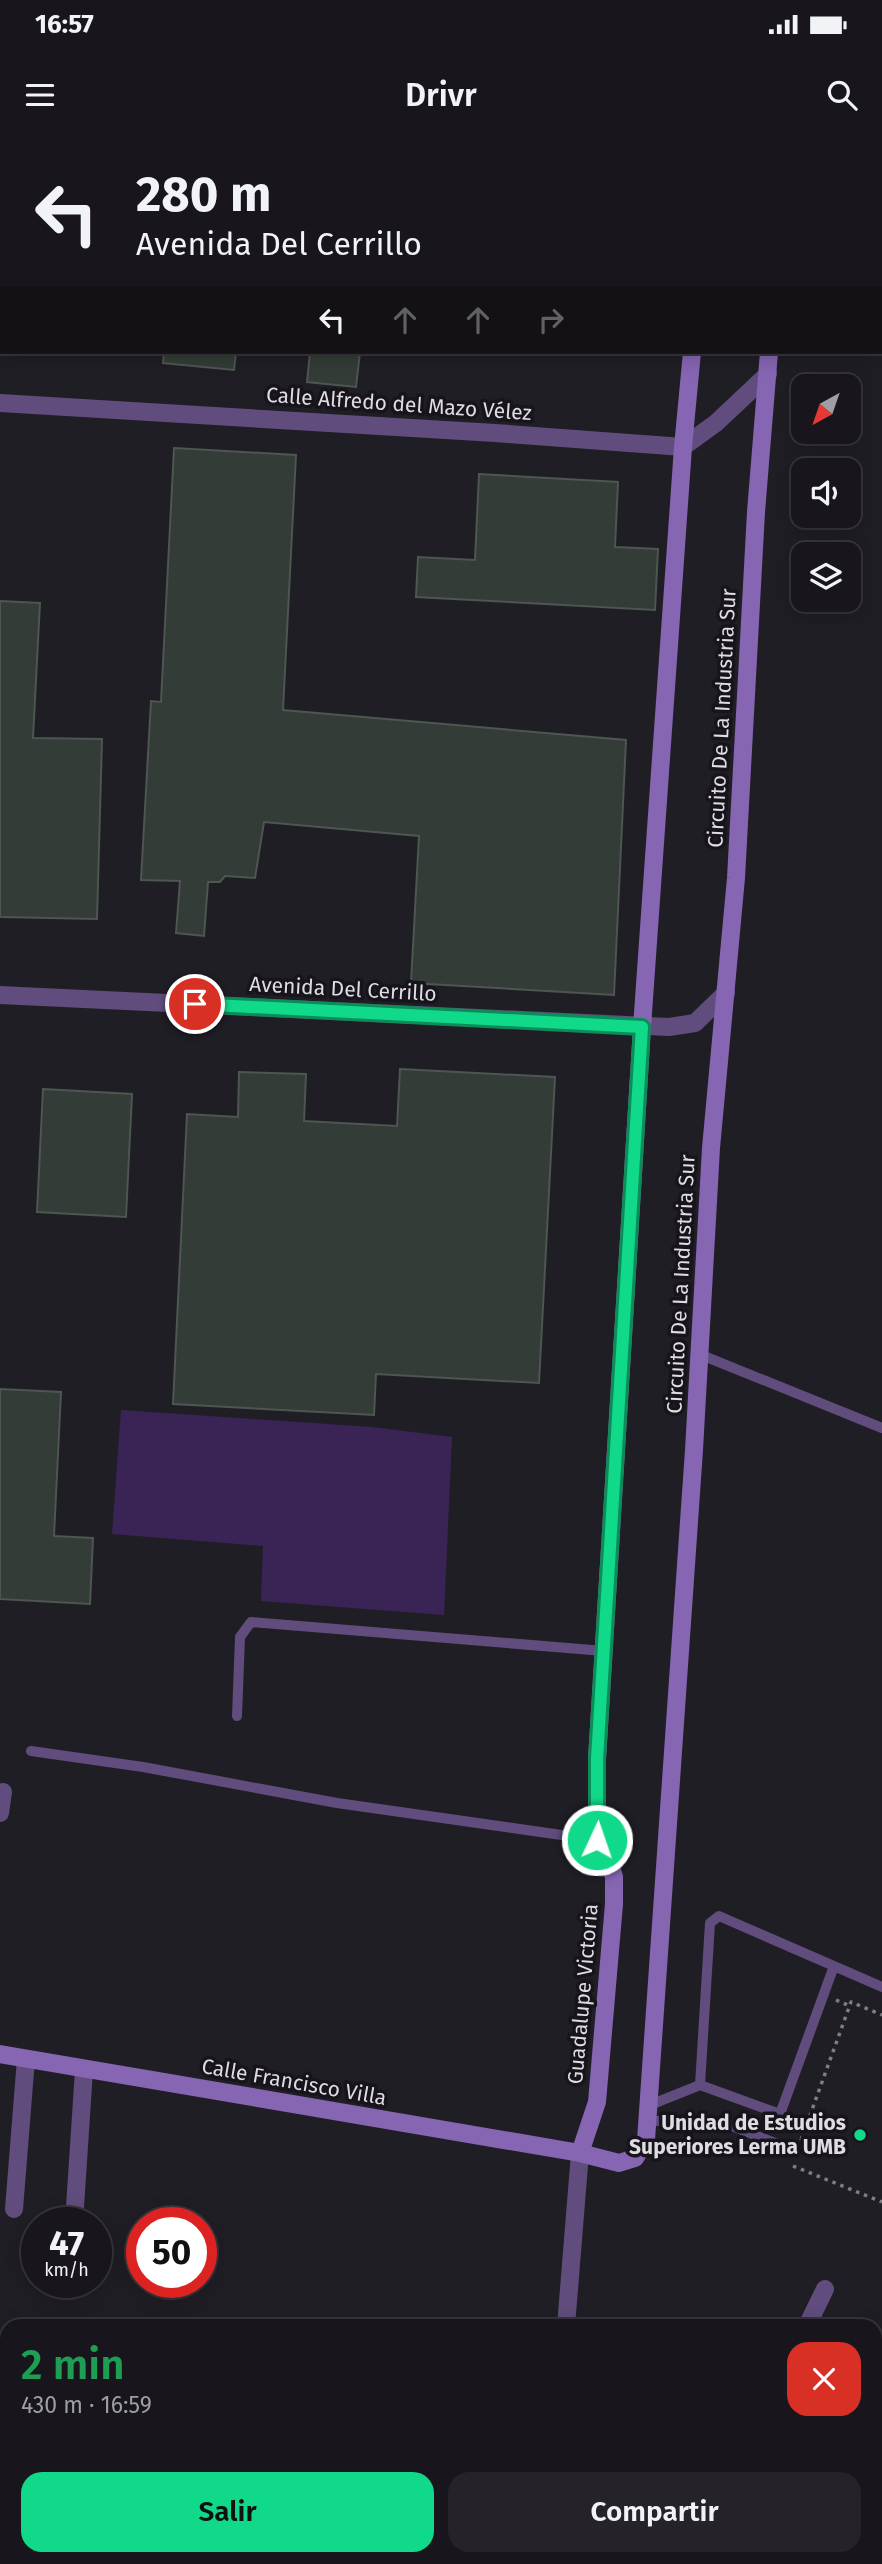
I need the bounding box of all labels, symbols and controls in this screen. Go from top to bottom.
text: 16:57 [35,9,94,40]
icon: menu [21,76,59,114]
text: Drivr [405,76,477,114]
icon: search [823,76,861,114]
text: 280 m [136,165,272,224]
icon: left [21,168,112,259]
text: Avenida Del Cerrillo [136,225,422,263]
icon: left [313,301,351,339]
icon: ahead [386,301,424,339]
icon: ahead [459,301,497,339]
icon: right [532,301,570,339]
north arrow [791,374,861,444]
map controls [791,374,861,612]
street label: Calle Alfredo del Mazo Vélez [265,382,533,426]
button: sound [791,458,861,528]
button: layers [791,542,861,612]
street label: Circuito De La Industria Sur [702,588,742,848]
street label: Avenida Del Cerrillo [249,971,437,1007]
pin [165,974,225,1034]
icon: arrive [176,985,214,1023]
street label: Circuito De La Industria Sur [661,1154,701,1414]
position arrow [560,1803,634,1877]
street label: Guadalupe Victoria [562,1903,604,2085]
street label: Calle Francisco Villa [200,2053,388,2111]
place label: Unidad de Estudios Superiores Lerma UMB [629,2110,846,2160]
marker: Unidad de Estudios Superiores Lerma UMB [852,2127,868,2143]
speed limit sign: 50 [126,2207,217,2298]
text: 47 [49,2222,84,2264]
text: km/h [44,2259,89,2281]
text: 2 min [21,2340,125,2390]
button: close [787,2342,861,2416]
text: 430 m · 16:59 [21,2391,152,2419]
button: Salir [21,2472,434,2552]
button: Compartir [448,2472,861,2552]

